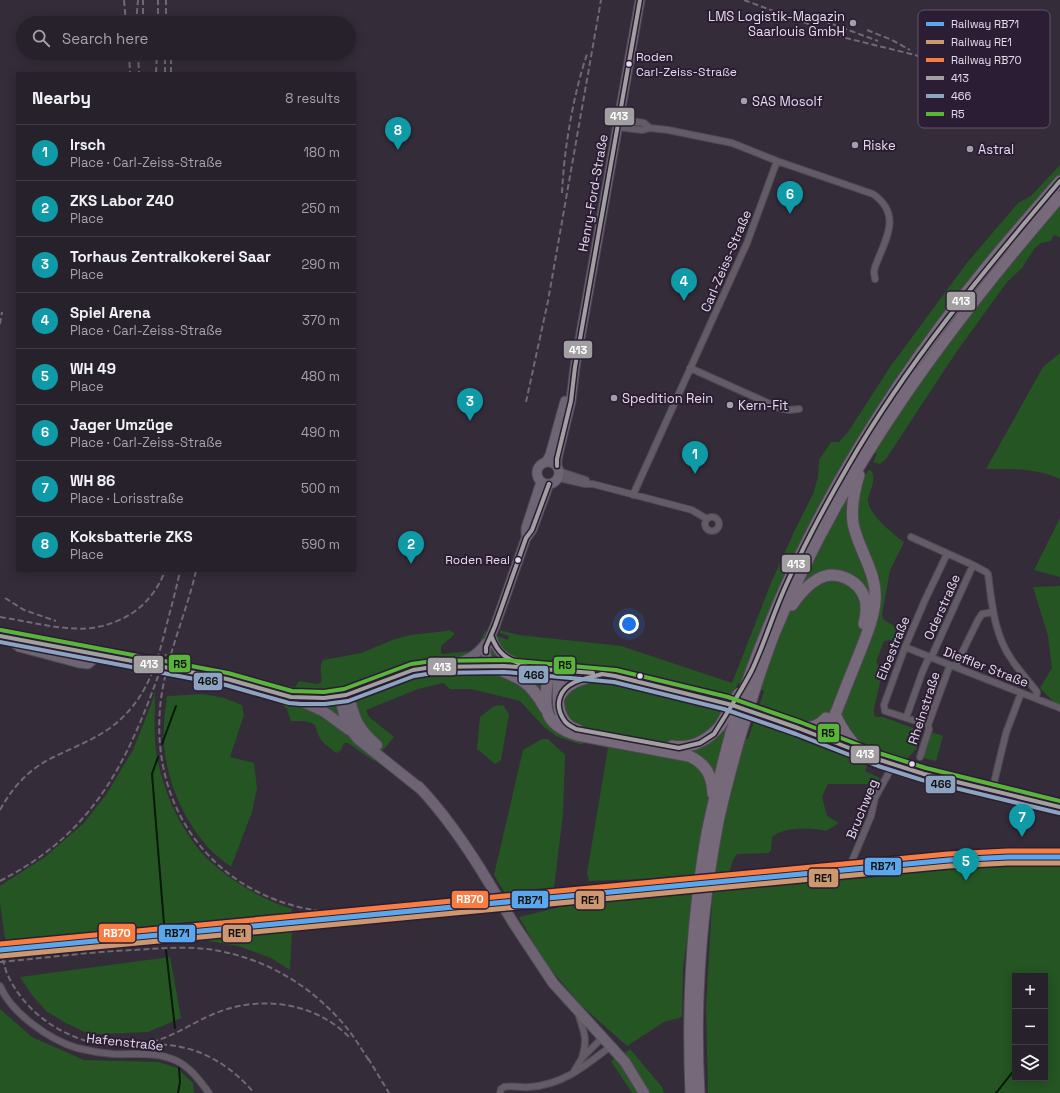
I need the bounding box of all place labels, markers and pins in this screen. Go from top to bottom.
place label: LMS Logistik-Magazin Saarlouis GmbH [708,8,845,40]
marker: LMS Logistik-Magazin Saarlouis GmbH [848,18,858,28]
place label: Roden Carl-Zeiss-Straße [636,49,737,80]
marker: Roden Carl-Zeiss-Straße [624,59,634,69]
place label: SAS Mosolf [752,93,823,110]
marker: SAS Mosolf [739,96,749,106]
pin: 8 [385,117,411,150]
place label: Riske [863,137,896,154]
marker: Riske [850,140,860,150]
place label: Astral [978,141,1014,158]
marker: Astral [965,144,975,154]
pin: 6 [777,181,803,214]
pin: 4 [671,268,697,301]
pin: 3 [457,388,483,421]
place label: Spedition Rein [622,390,713,407]
marker: Spedition Rein [609,393,619,403]
place label: Kern-Fit [738,397,788,414]
marker: Kern-Fit [725,400,735,410]
pin: 1 [682,441,708,474]
pin: 2 [398,531,424,564]
place label: Roden Real [445,552,510,568]
marker: Roden Real [513,555,523,565]
unlabelled marker [635,671,645,681]
unlabelled marker [907,759,917,769]
pin: 7 [1009,804,1035,837]
pin: 5 [953,848,979,881]

